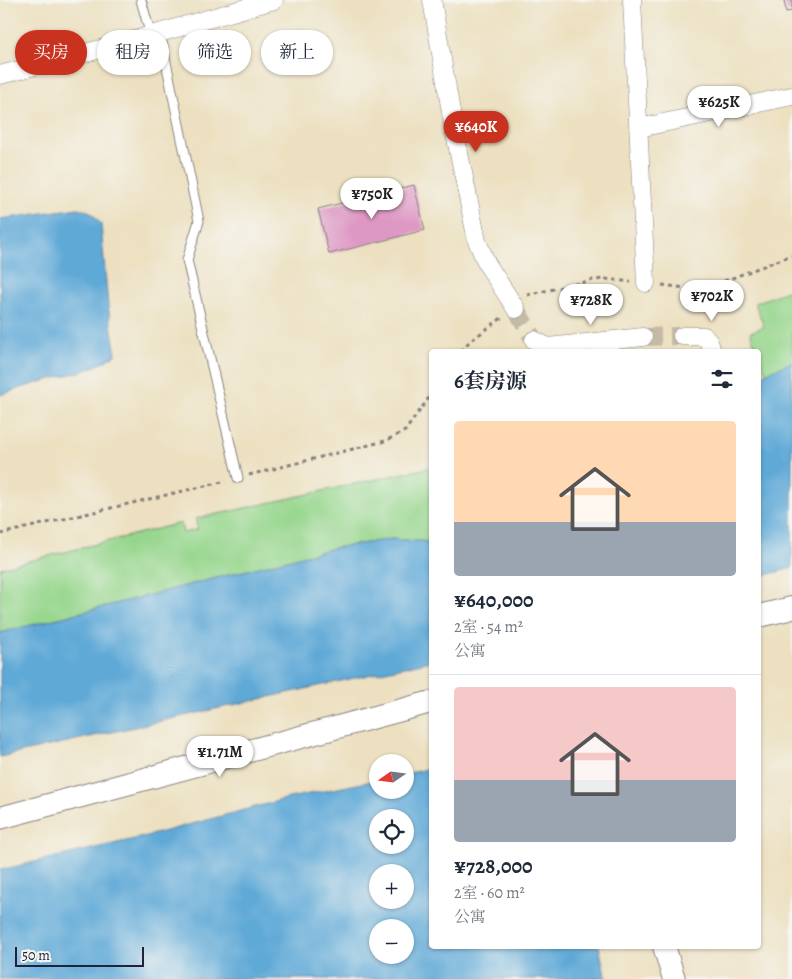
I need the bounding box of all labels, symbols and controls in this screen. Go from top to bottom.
chip: 买房 [15,30,87,75]
chip: 租房 [97,30,169,75]
chip: 筛选 [179,30,251,75]
chip: 新上 [261,30,333,75]
pin: ¥625K [684,86,754,128]
text: ¥625K [698,91,740,113]
pin: ¥640K [441,110,511,153]
text: ¥640K [455,116,497,138]
pin: ¥750K [337,178,407,220]
text: ¥750K [351,183,393,205]
pin: ¥702K [677,280,747,322]
pin: ¥728K [556,284,626,326]
text: ¥702K [691,285,733,307]
text: ¥728K [570,289,612,311]
icon: filters [708,365,736,393]
text: 6套房源 [454,367,527,395]
icon: home [550,454,640,544]
text: ¥640,000 [454,586,534,614]
text: 2室 · 54 m² [454,616,523,638]
text: 公寓 [454,640,486,662]
icon: home [550,719,640,809]
pin: ¥1.71M [179,736,261,778]
text: ¥1.71M [197,741,243,763]
north arrow [369,754,414,799]
map controls [369,754,414,964]
button: locate [369,809,414,854]
text: ¥728,000 [454,852,533,880]
button: + [369,864,414,909]
text: 2室 · 60 m² [454,882,525,904]
text: 公寓 [454,906,486,928]
button: − [369,919,414,964]
scale bar [15,944,144,967]
text: 50 m [22,946,50,965]

